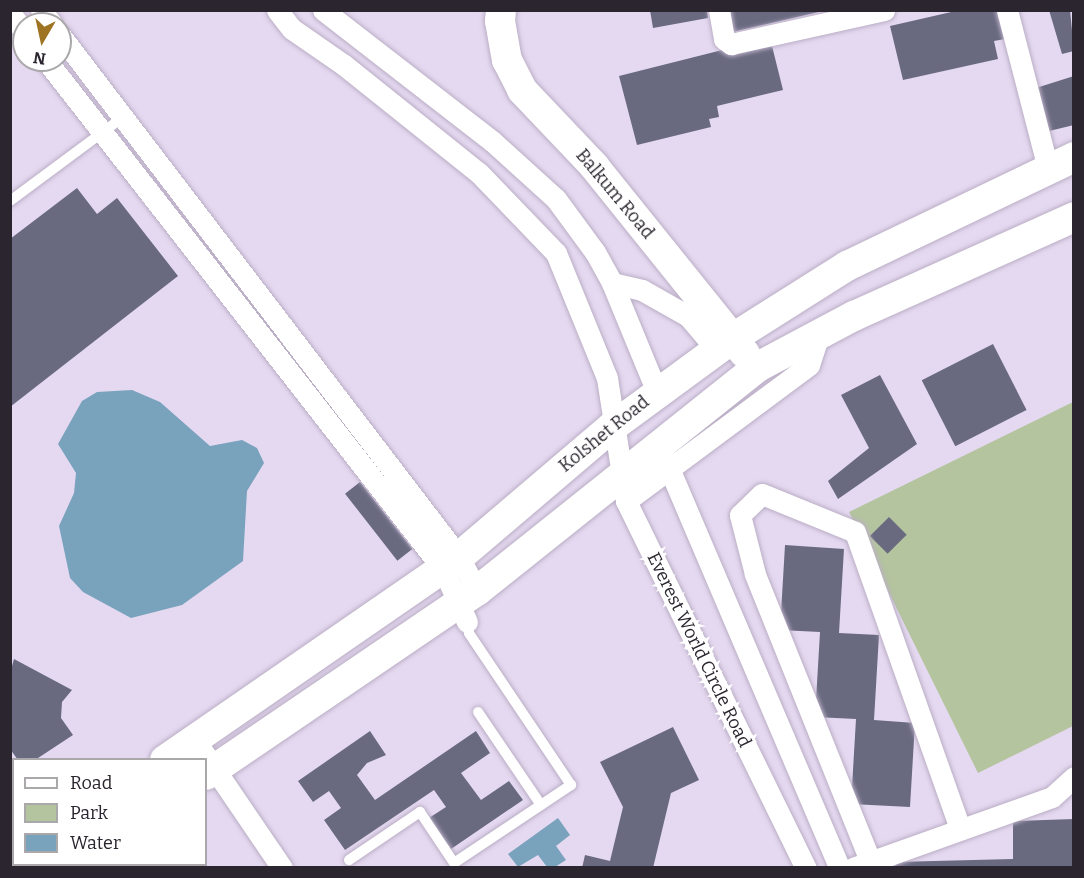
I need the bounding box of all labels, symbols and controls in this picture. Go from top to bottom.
north arrow [12,12,72,72]
text: N [32,48,47,69]
street label: Balkum Road [571,145,659,243]
street label: Kolshet Road [555,391,653,477]
street label: Everest World Circle Road [642,549,756,751]
legend [12,758,207,866]
text: Road [70,772,112,794]
text: Park [70,802,108,824]
text: Water [70,832,121,854]

